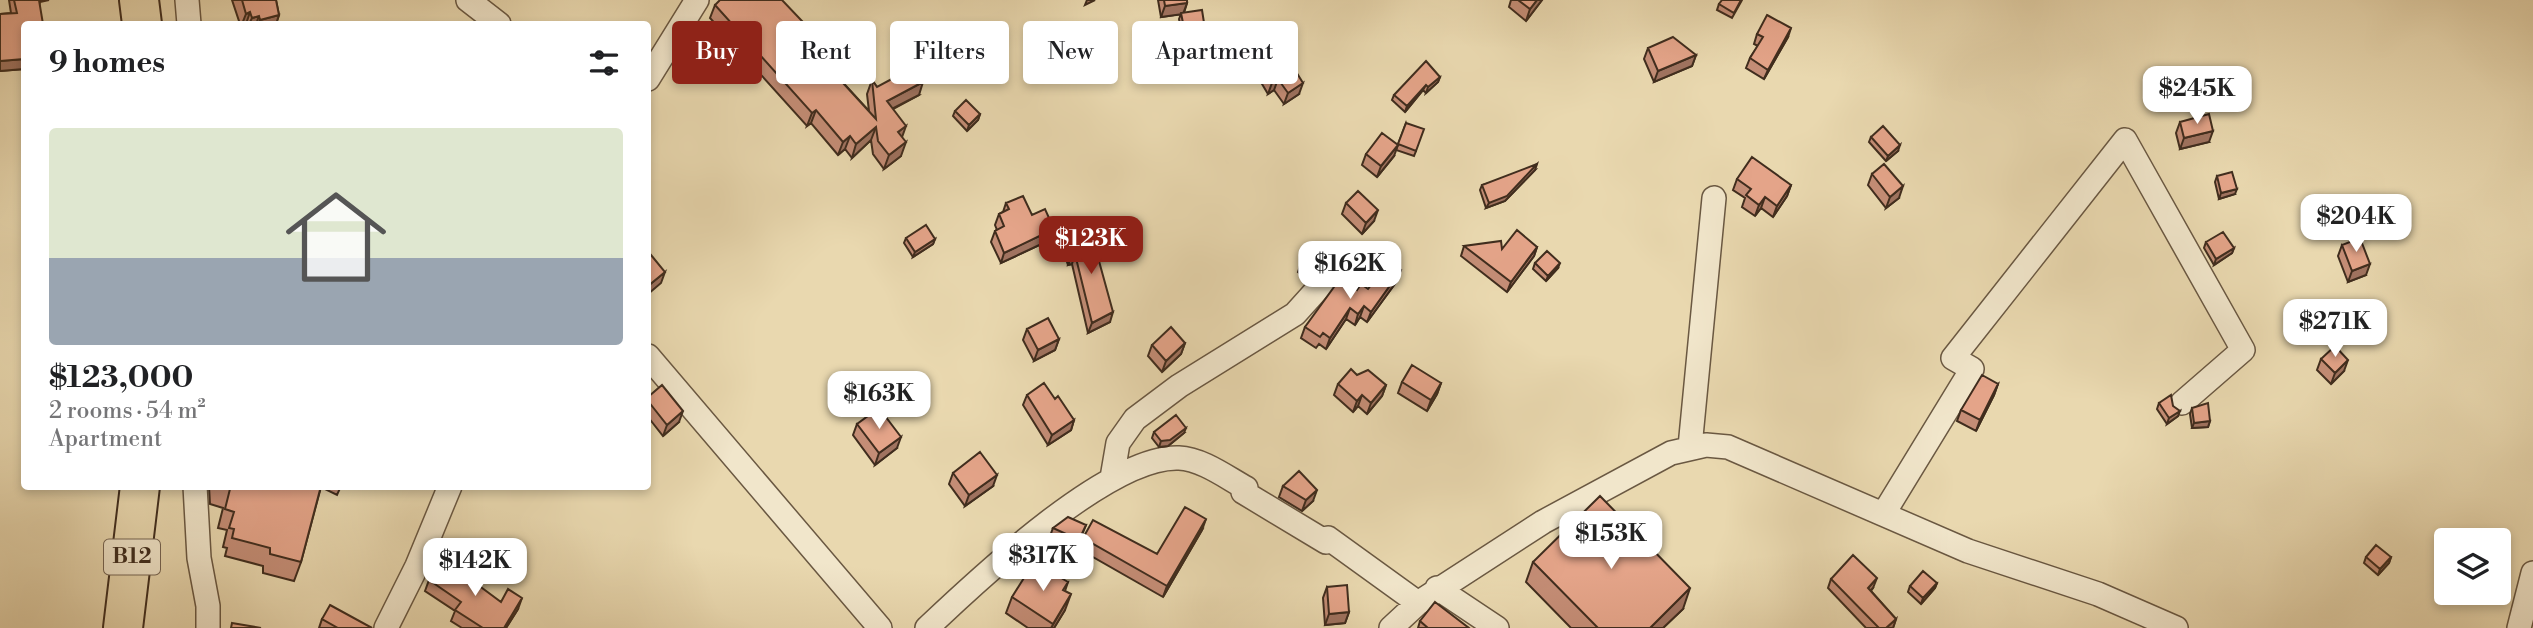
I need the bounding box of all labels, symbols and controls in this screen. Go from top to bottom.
chip: Buy [672,21,762,84]
chip: Rent [776,21,876,84]
chip: Filters [890,21,1009,84]
chip: New [1023,21,1118,84]
chip: Apartment [1132,21,1298,84]
text: 9 homes [49,44,165,82]
icon: filters [585,44,623,82]
pin: $245K [2148,66,2246,126]
text: $245K [2159,75,2235,103]
icon: home [273,174,399,300]
pin: $204K [2307,194,2405,254]
text: $204K [2317,203,2395,231]
pin: $123K [1042,216,1140,276]
text: $123K [1055,225,1127,253]
pin: $162K [1301,242,1399,301]
text: $162K [1314,250,1386,278]
pin: $271K [2286,300,2384,359]
text: $271K [2299,308,2371,336]
text: $123,000 [49,359,193,397]
pin: $163K [830,372,928,431]
text: $163K [844,380,914,408]
text: 2 rooms · 54 m² [49,397,206,425]
text: Apartment [49,425,162,453]
pin: $153K [1562,512,1660,571]
text: $153K [1575,520,1647,548]
map controls [2434,528,2511,605]
button: layers [2434,528,2511,605]
pin: $317K [994,534,1092,593]
pin: $142K [426,538,524,598]
road number: B12 [104,540,160,574]
text: $317K [1009,542,1077,570]
text: $142K [439,547,511,575]

